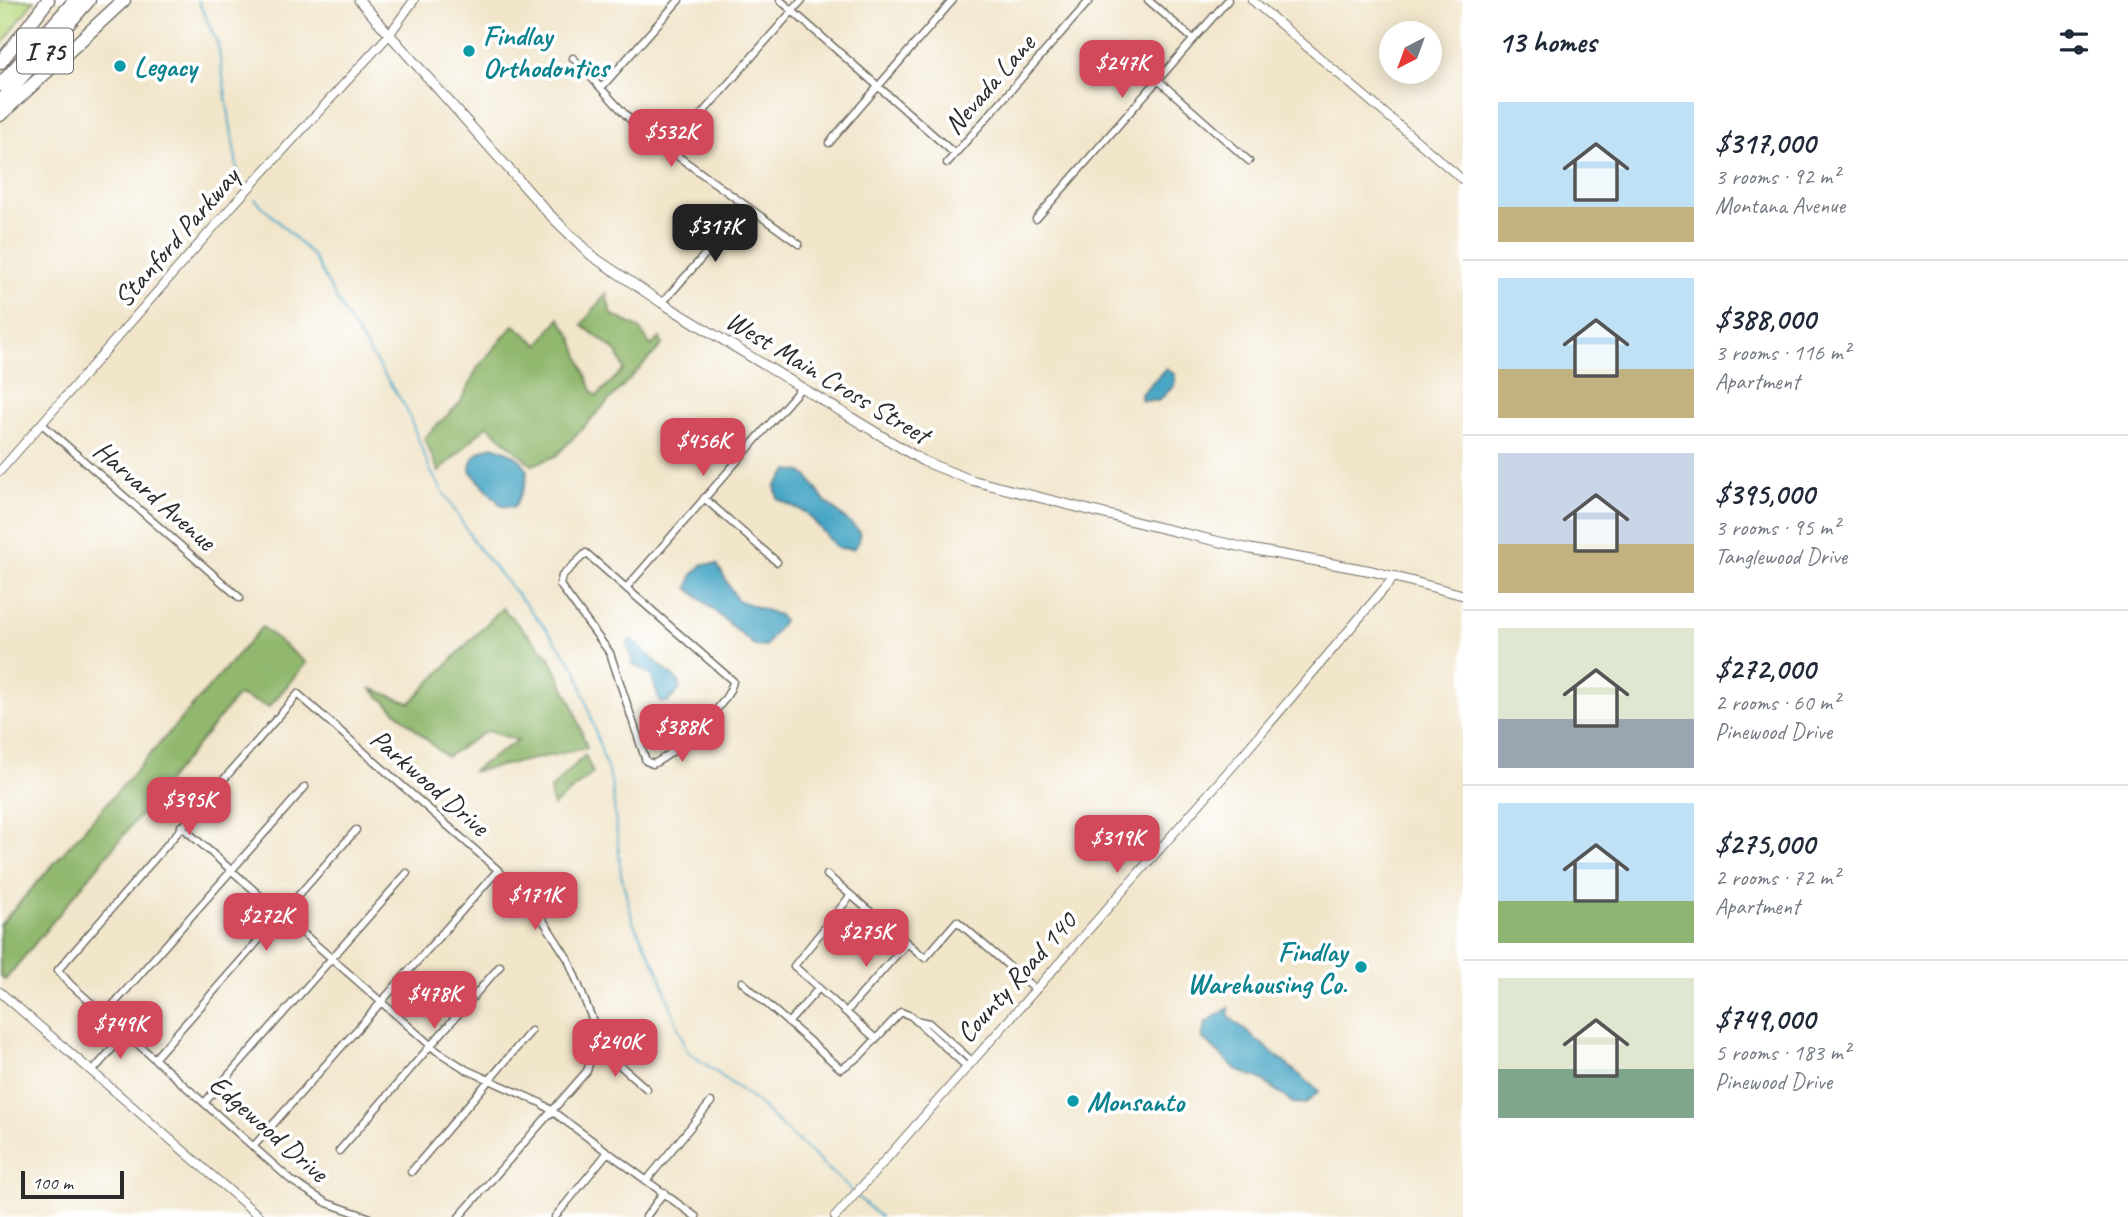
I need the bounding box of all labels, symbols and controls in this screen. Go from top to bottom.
place label: Findlay Orthodontics [483,18,612,85]
north arrow [1379,21,1442,84]
map controls [1379,21,1442,84]
text: 13 homes [1498,23,1596,61]
icon: filters [2055,23,2093,61]
street label: Nevada Lane [936,25,1043,141]
road number: I 75 [17,28,73,74]
pin: $247K [1073,41,1171,100]
marker: Findlay Orthodontics [461,43,477,59]
text: $247K [1096,48,1149,77]
place label: Legacy [134,49,200,84]
marker: Legacy [112,58,128,74]
pin: $532K [622,110,720,169]
text: $532K [645,117,697,146]
text: $317,000 [1715,124,1815,162]
icon: home [1554,130,1638,214]
street label: Stanford Parkway [106,158,248,314]
text: 3 rooms · 92 m² [1715,162,1839,191]
text: Montana Avenue [1715,191,1845,220]
pin: $317K [666,204,764,264]
text: $317K [689,212,742,241]
text: $388,000 [1715,300,1815,338]
street label: West Main Cross Street [720,302,939,454]
icon: home [1554,306,1638,390]
text: 3 rooms · 116 m² [1715,338,1850,367]
text: Apartment [1715,367,1800,396]
pin: $456K [654,419,752,478]
text: $456K [676,426,730,455]
street label: Harvard Avenue [87,432,225,559]
text: $395,000 [1715,475,1815,513]
icon: home [1554,481,1638,565]
text: 3 rooms · 95 m² [1715,513,1839,542]
text: Tanglewood Drive [1715,542,1847,571]
text: $272,000 [1715,650,1815,688]
icon: home [1554,656,1638,740]
text: 2 rooms · 60 m² [1715,688,1839,717]
pin: $388K [633,704,731,764]
text: $388K [655,712,709,741]
text: Pinewood Drive [1715,717,1832,746]
street label: Parkwood Drive [363,721,498,844]
pin: $395K [140,778,238,837]
text: $395K [163,785,215,814]
pin: $319K [1068,816,1166,875]
text: $319K [1091,823,1143,852]
text: $275,000 [1715,825,1815,863]
icon: home [1554,831,1638,915]
text: 2 rooms · 72 m² [1715,863,1839,892]
pin: $171K [486,872,584,932]
text: $171K [509,880,562,909]
text: Apartment [1715,892,1800,921]
pin: $272K [217,894,315,953]
text: $272K [240,901,293,930]
street label: County Road 140 [948,903,1086,1050]
pin: $275K [817,909,915,969]
text: $275K [840,917,892,946]
place label: Findlay Warehousing Co. [1187,934,1349,1001]
marker: Findlay Warehousing Co. [1353,959,1369,975]
pin: $478K [385,972,483,1031]
text: $478K [408,979,461,1008]
text: $749,000 [1715,1000,1815,1038]
pin: $749K [71,1002,169,1061]
icon: home [1554,1006,1638,1090]
text: $749K [94,1009,146,1038]
pin: $240K [566,1020,664,1079]
text: $240K [588,1027,642,1056]
text: 5 rooms · 183 m² [1715,1038,1850,1067]
street label: Edgewood Drive [202,1067,337,1191]
text: Pinewood Drive [1715,1067,1832,1096]
place label: Monsanto [1087,1084,1186,1119]
marker: Monsanto [1065,1093,1081,1109]
scale bar [21,1168,124,1200]
text: 100 m [32,1171,73,1195]

